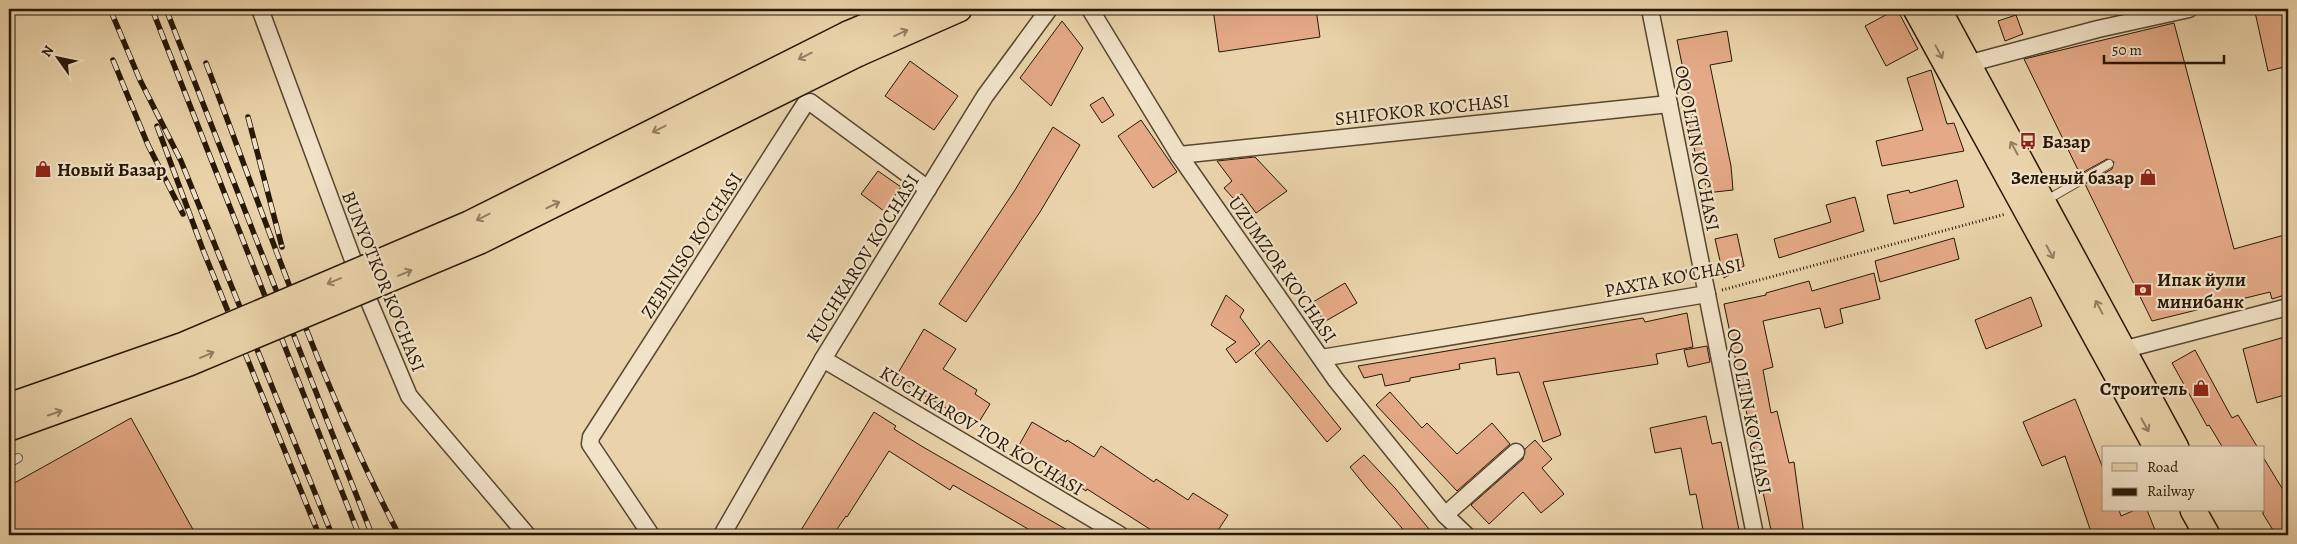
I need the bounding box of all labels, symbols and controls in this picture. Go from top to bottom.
one-way arrow [894,28,909,38]
north arrow [32,32,82,82]
scale bar [2104,32,2224,64]
text: 50 m [2112,40,2142,60]
text: N [37,42,58,61]
one-way arrow [1935,44,1945,58]
one-way arrow [797,51,812,61]
street label: OQ OLTIN KO'CHASI [1668,63,1726,233]
street label: SHIFOKOR KO'CHASI [1333,88,1511,132]
one-way arrow [652,124,667,134]
place label: Базар [2042,129,2090,155]
bus stop icon: Базар [2018,131,2038,151]
one-way arrow [2009,141,2018,156]
place label: Новый Базар [57,157,166,183]
shop icon: Новый Базар [33,159,53,179]
place label: Зеленый базар [2011,165,2134,191]
street label: ZEBINISO KO'CHASI [635,167,749,324]
shop icon: Зеленый базар [2138,167,2158,187]
street label: KUCHKAROV KO'CHASI [800,169,925,348]
street label: BUNYOTKOR KO'CHASI [335,187,431,376]
street label: UZUMZOR KO'CHASI [1222,191,1343,348]
one-way arrow [545,200,560,209]
one-way arrow [476,213,491,222]
one-way arrow [2046,244,2055,259]
street label: PAXTA KO'CHASI [1602,252,1744,304]
one-way arrow [397,267,412,277]
place label: Ипак йули минибанк [2157,267,2246,315]
one-way arrow [326,278,341,287]
bank icon: Ипак йули минибанк [2133,280,2153,300]
one-way arrow [2094,299,2104,314]
street label: OQ OLTIN KO'CHASI [1720,326,1778,496]
one-way arrow [199,350,214,360]
street label: KUCHKAROV TOR KO'CHASI [875,360,1088,502]
place label: Строитель [2100,376,2187,402]
shop icon: Строитель [2191,378,2211,398]
one-way arrow [47,407,63,417]
one-way arrow [2140,417,2150,432]
legend [2102,446,2264,512]
text: Road [2147,457,2179,477]
text: Railway [2147,481,2195,501]

